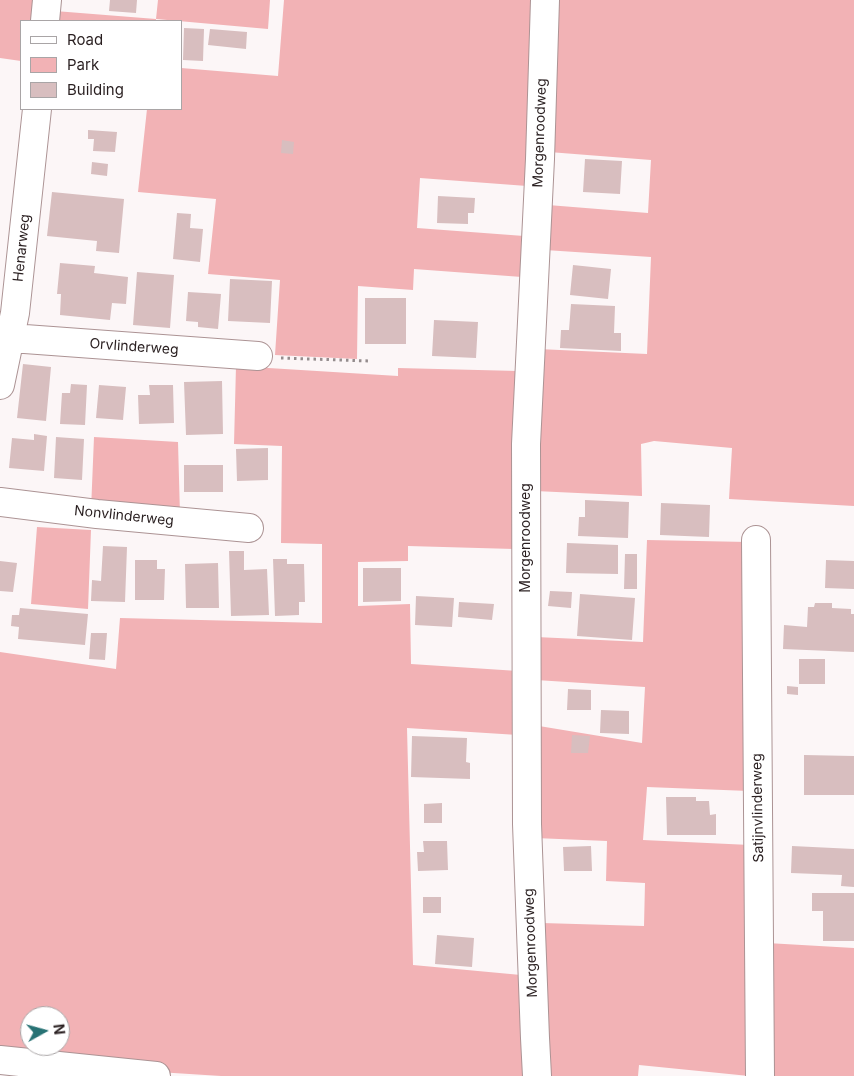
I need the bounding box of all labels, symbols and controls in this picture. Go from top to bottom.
legend [20,20,182,110]
text: Road [67,30,103,49]
text: Park [67,55,99,74]
street label: Morgenroodweg [530,78,550,188]
text: Building [67,80,124,99]
street label: Henarweg [10,213,34,283]
street label: Orvlinderweg [89,336,179,358]
street label: Morgenroodweg [518,483,534,593]
street label: Nonvlinderweg [73,502,175,530]
street label: Satijnvlinderweg [749,753,767,863]
street label: Morgenroodweg [521,888,541,998]
north arrow [20,1006,70,1056]
text: N [50,1023,68,1036]

